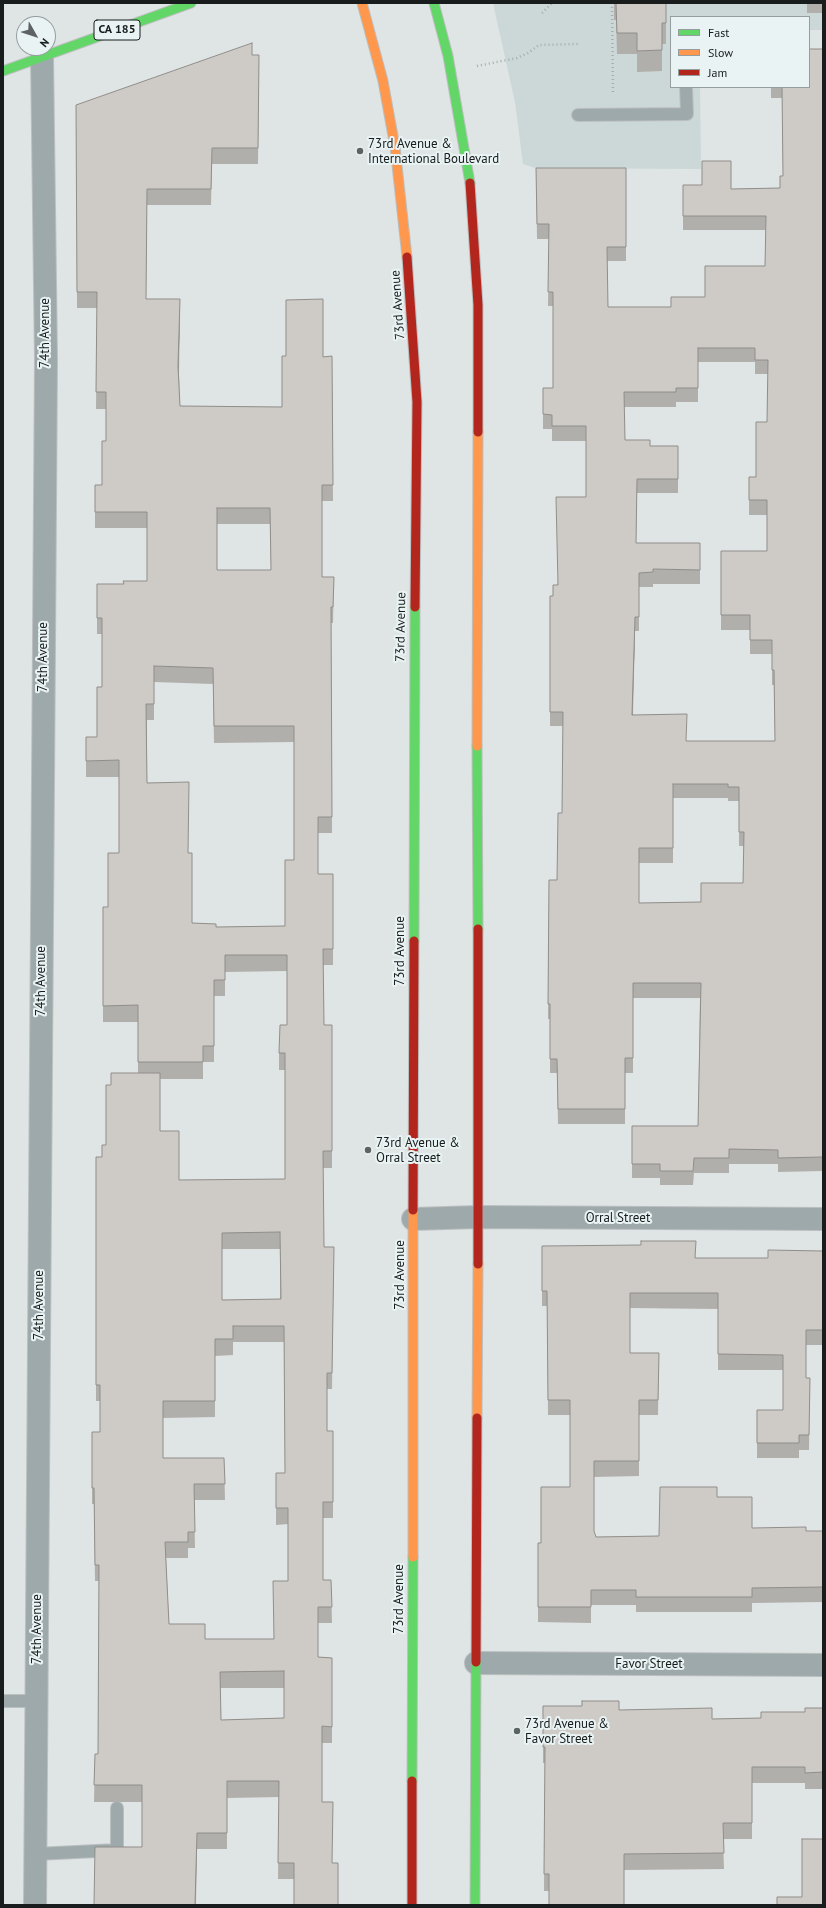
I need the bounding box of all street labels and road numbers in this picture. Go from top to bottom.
road number: CA 185 [94,20,140,40]
street label: 73rd Avenue [388,270,408,340]
street label: 74th Avenue [37,298,53,368]
street label: 73rd Avenue [393,592,409,662]
street label: 74th Avenue [35,622,51,692]
street label: 73rd Avenue [392,916,408,986]
street label: 74th Avenue [33,946,49,1016]
street label: Orral Street [586,1210,650,1226]
street label: 73rd Avenue [392,1240,408,1310]
street label: 74th Avenue [31,1270,47,1340]
street label: 73rd Avenue [391,1564,407,1634]
street label: 74th Avenue [29,1594,45,1664]
street label: Favor Street [615,1656,683,1672]

